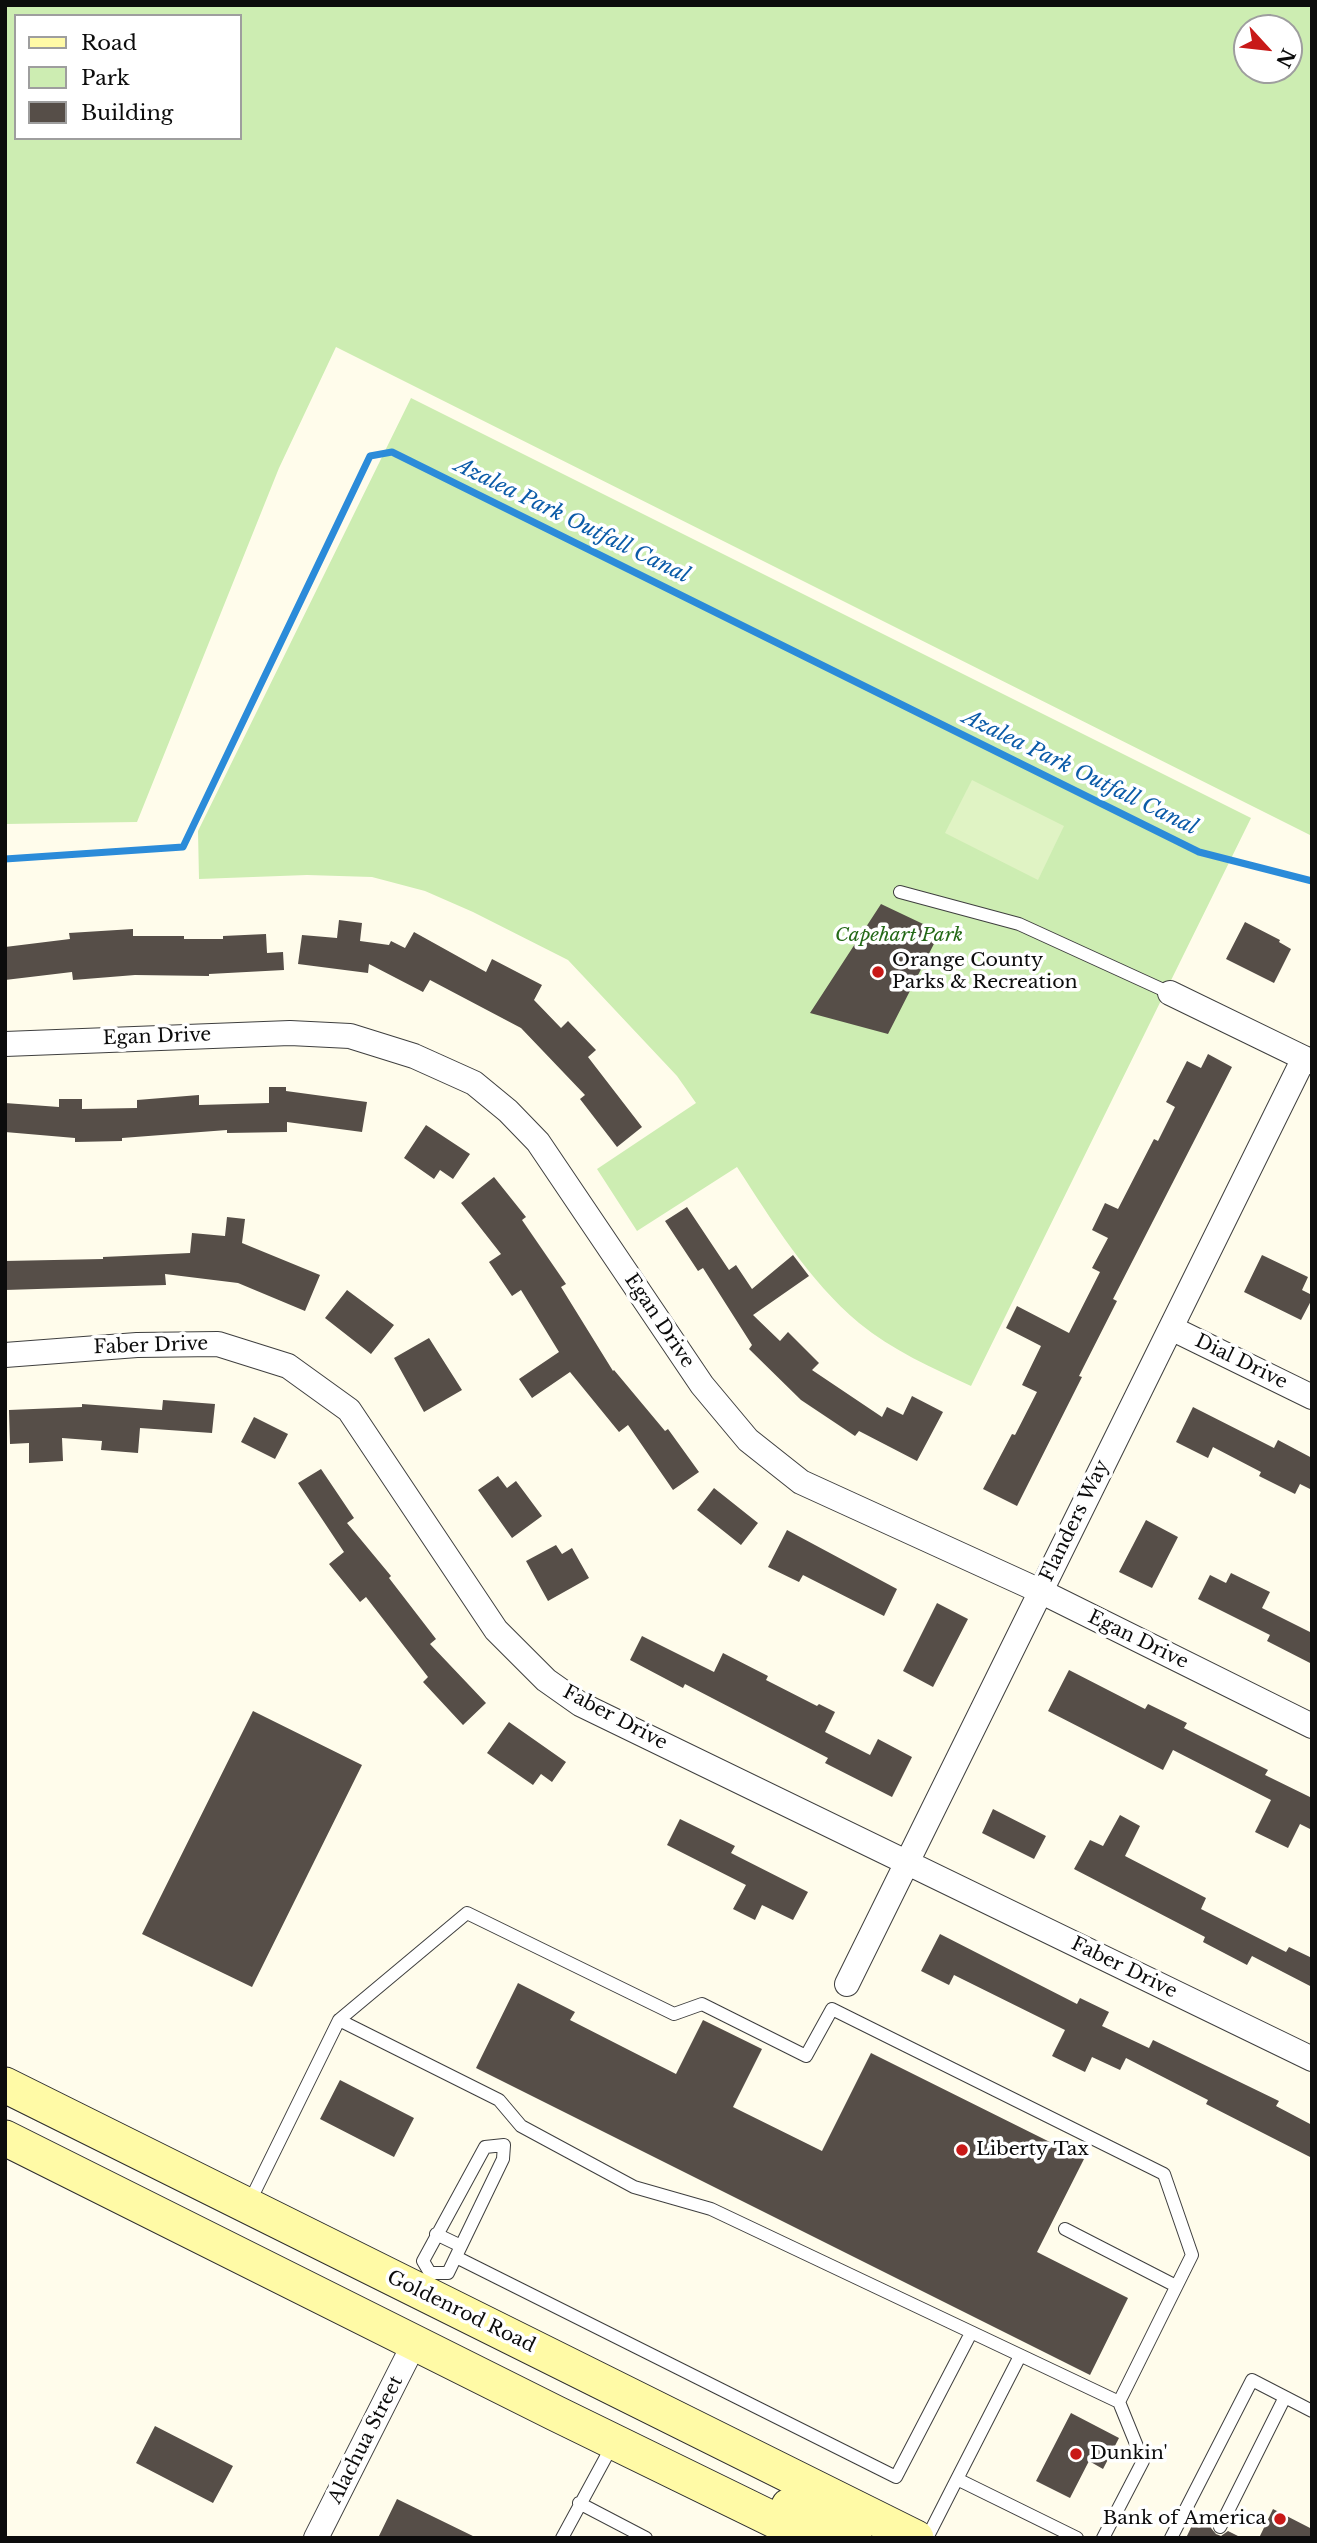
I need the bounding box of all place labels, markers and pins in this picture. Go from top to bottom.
place label: Orange County Parks & Recreation [892,950,1078,994]
marker: Orange County Parks & Recreation [870,964,886,980]
place label: Liberty Tax [976,2139,1089,2161]
marker: Liberty Tax [954,2142,970,2158]
place label: Dunkin' [1090,2443,1168,2465]
marker: Dunkin' [1068,2446,1084,2462]
place label: Bank of America [1103,2508,1266,2530]
marker: Bank of America [1272,2511,1288,2527]

